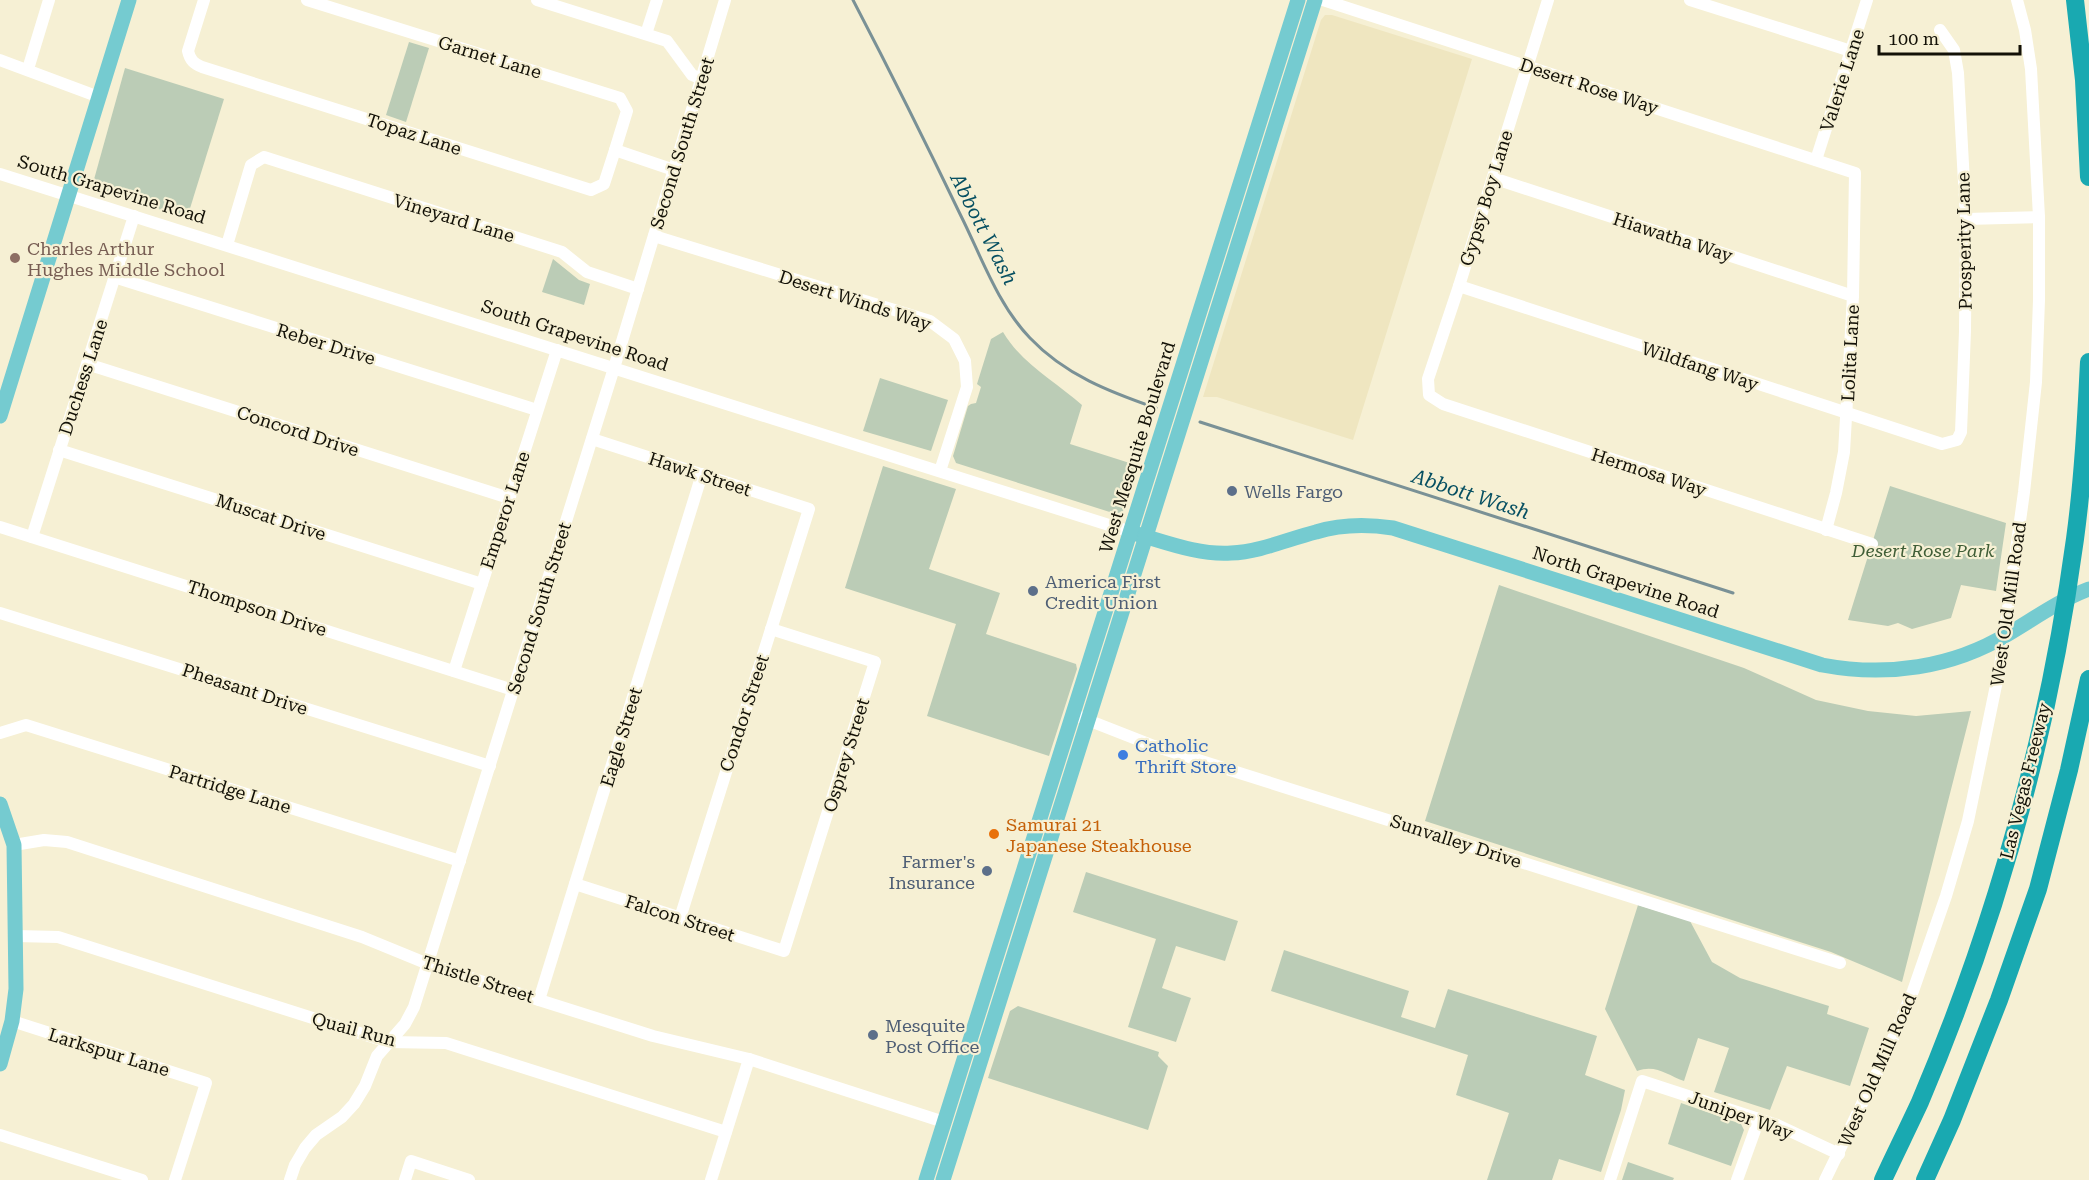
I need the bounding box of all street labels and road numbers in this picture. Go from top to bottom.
street label: Valerie Lane [1816,26,1869,134]
street label: Garnet Lane [436,31,544,83]
street label: Second South Street [646,54,718,231]
street label: Desert Rose Way [1517,54,1661,118]
street label: Topaz Lane [364,109,464,159]
street label: Gypsy Boy Lane [1455,127,1517,268]
street label: South Grapevine Road [15,150,209,228]
street label: Prosperity Lane [1952,172,1976,310]
street label: Vineyard Lane [391,190,517,246]
street label: Hiawatha Way [1611,208,1736,266]
street label: Desert Winds Way [776,265,934,335]
street label: South Grapevine Road [479,295,672,375]
street label: Lolita Lane [1837,304,1863,402]
street label: Duchess Lane [54,316,112,438]
street label: Reber Drive [274,319,378,369]
street label: Wildfang Way [1639,337,1761,395]
street label: West Mesquite Boulevard [1095,338,1179,555]
street label: Concord Drive [234,401,362,461]
street label: Hermosa Way [1589,444,1710,501]
street label: Emperor Lane [476,448,534,571]
street label: Hawk Street [646,448,754,501]
street label: Muscat Drive [213,489,329,545]
street label: Second South Street [503,519,575,696]
street label: West Old Mill Road [1986,520,2030,688]
street label: North Grapevine Road [1530,542,1722,622]
street label: Thompson Drive [185,576,330,641]
street label: Condor Street [715,652,773,774]
street label: Pheasant Drive [180,659,311,719]
street label: Eagle Street [596,684,646,789]
street label: Osprey Street [819,695,873,815]
street label: Las Vegas Freeway [1995,700,2055,861]
street label: Partridge Lane [166,760,294,818]
street label: Sunvalley Drive [1388,810,1524,872]
street label: Falcon Street [622,890,738,946]
street label: Thistle Street [419,951,537,1007]
street label: West Old Mill Road [1834,990,1921,1150]
street label: Quail Run [310,1008,399,1050]
street label: Larkspur Lane [46,1024,172,1080]
street label: Juniper Way [1686,1086,1796,1144]

